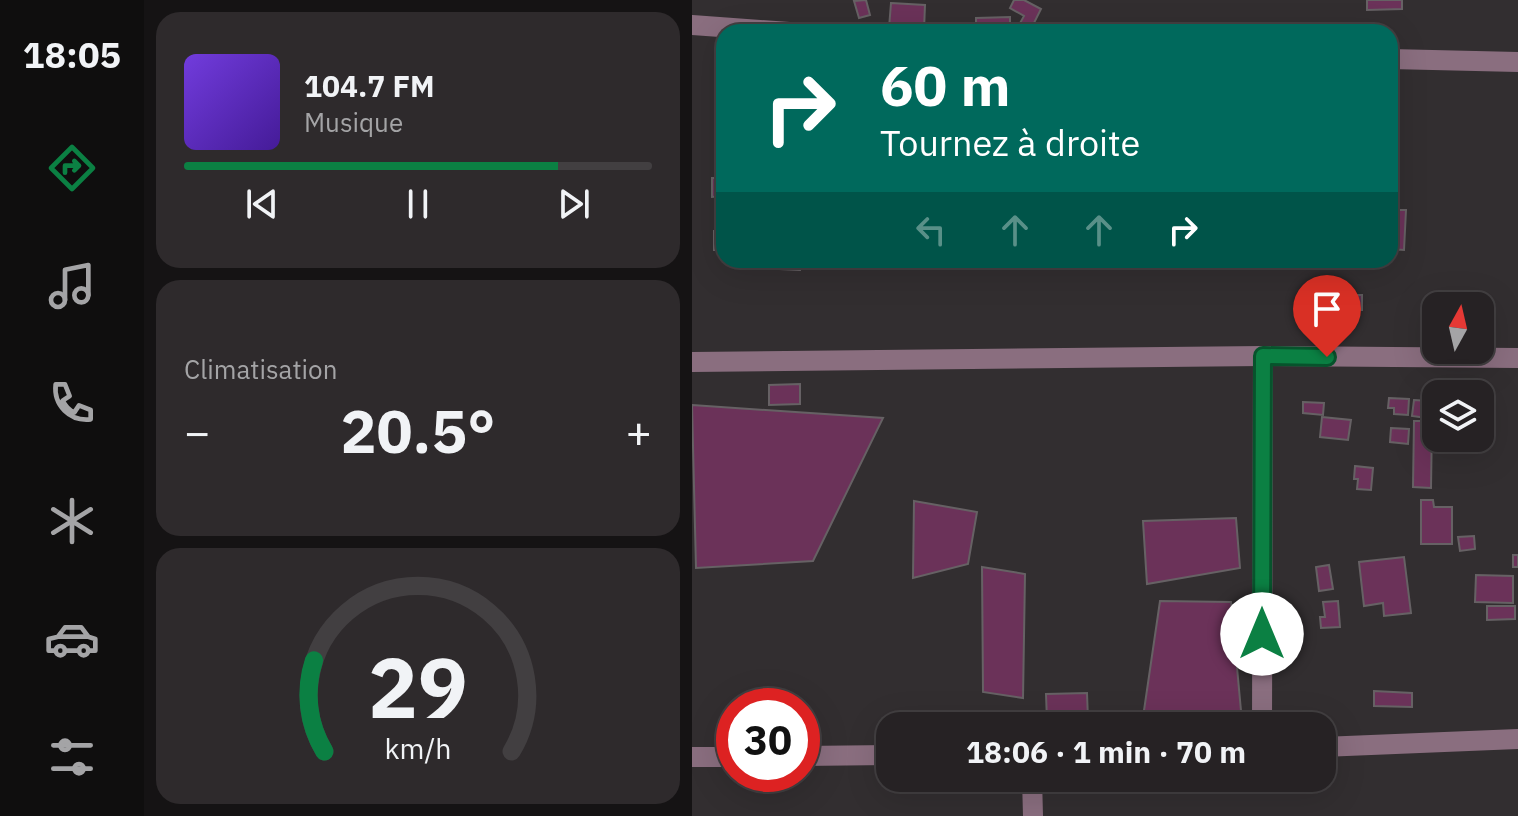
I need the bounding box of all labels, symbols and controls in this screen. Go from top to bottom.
text: 18:05 [23,31,121,78]
text: 60 m [880,49,1010,121]
icon: right [748,56,852,160]
text: 104.7 FM [304,66,435,105]
text: Musique [304,105,403,139]
text: Tournez à droite [880,119,1140,166]
icon: directions [44,140,100,196]
icon: previous [240,182,284,226]
icon: pause [396,182,440,226]
icon: next [552,182,596,226]
icon: left [909,208,953,252]
icon: ahead [993,208,1037,252]
icon: ahead [1077,208,1121,252]
icon: right [1161,208,1205,252]
icon: music [44,258,100,314]
pin [1293,275,1361,357]
icon: arrive [1305,287,1349,331]
north arrow [1422,292,1494,364]
map controls [1422,292,1494,452]
text: Climatisation [184,352,337,386]
icon: phone [44,375,100,431]
button: layers [1422,380,1494,452]
text: 20.5° [341,391,495,470]
text: − [184,403,210,460]
text: + [626,403,652,460]
icon: climate [44,493,100,549]
position arrow [1220,592,1304,676]
icon: car [44,611,100,667]
text: 29 [368,633,468,741]
speed limit sign: 30 [716,688,820,792]
icon: filters [44,729,100,785]
text: km/h [384,730,452,767]
text: 18:06 · 1 min · 70 m [966,732,1246,771]

